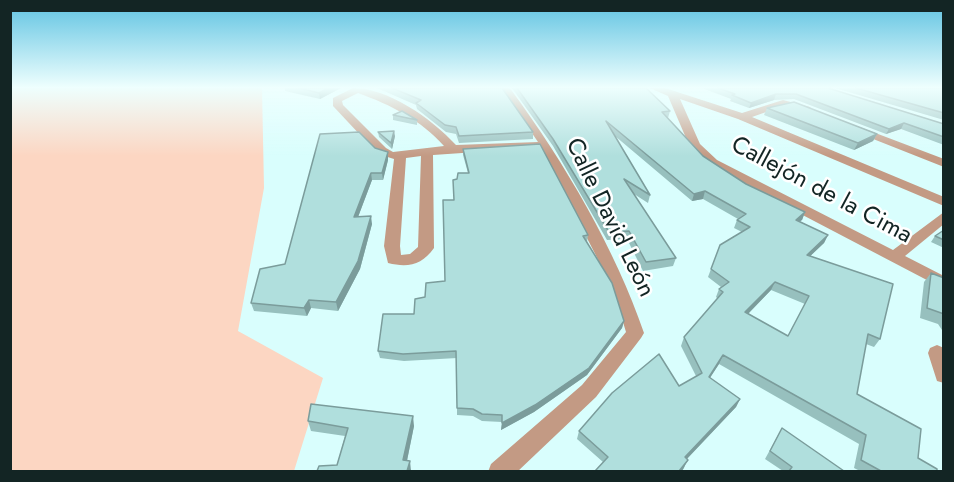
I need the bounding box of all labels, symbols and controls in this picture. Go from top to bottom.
street label: Callejón de la Cima [726,131,916,251]
street label: Calle David León [558,134,660,302]

